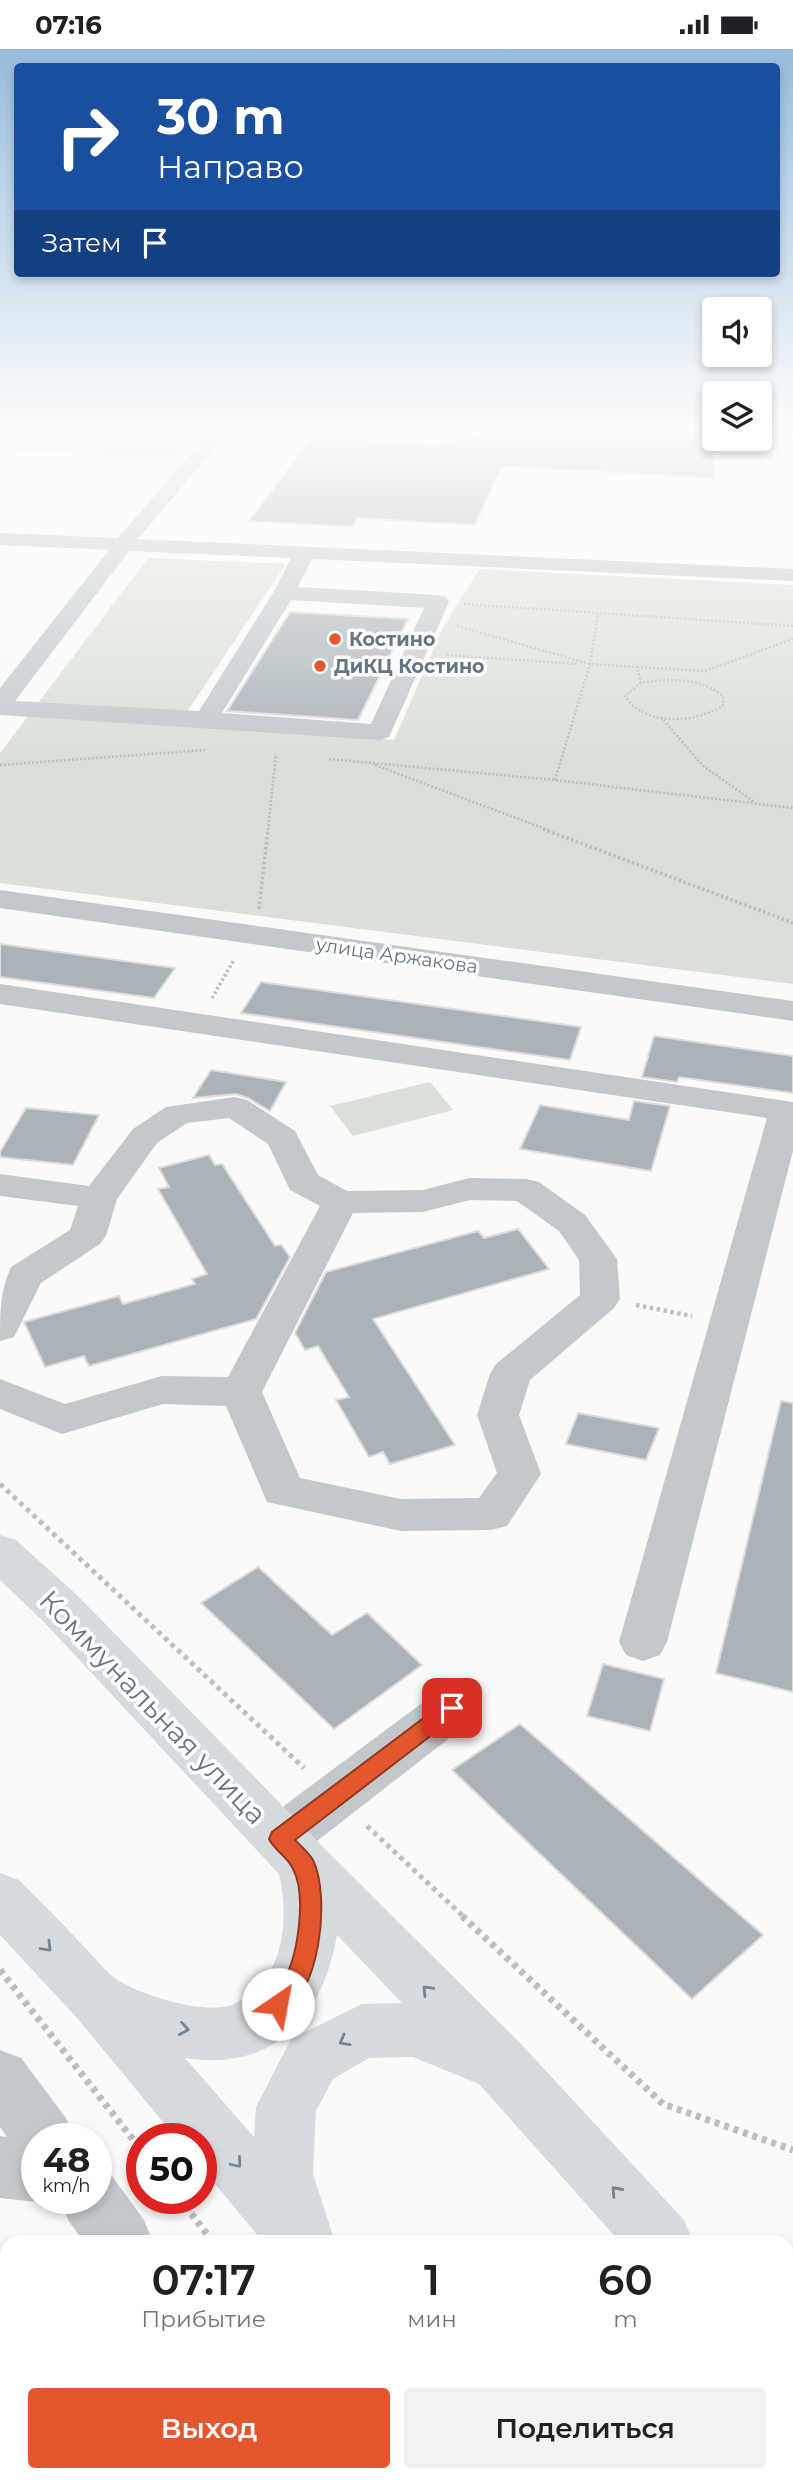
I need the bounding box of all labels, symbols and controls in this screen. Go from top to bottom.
text: 07:16 [35,9,102,41]
text: 30 m [157,87,285,146]
icon: right [42,91,133,182]
text: Направо [157,147,304,186]
icon: arrive [136,224,174,262]
text: Затем [42,227,122,259]
map controls [702,297,772,451]
button: sound [702,297,772,367]
button: layers [702,381,772,451]
place label: Костино [349,628,435,651]
marker: Костино [327,631,343,647]
place label: ДиКЦ Костино [334,655,485,678]
marker: ДиКЦ Костино [312,658,328,674]
street label: улица Аржакова [314,933,479,978]
street label: Коммунальная улица [32,1583,274,1831]
pin [422,1678,482,1738]
icon: arrive [433,1689,471,1727]
one-way arrow [39,1939,51,1952]
position arrow [241,1967,315,2041]
one-way arrow [422,1985,435,1998]
one-way arrow [178,2021,190,2036]
one-way arrow [338,2033,351,2046]
speed limit sign: 50 [126,2123,217,2214]
text: 48 [43,2138,90,2181]
one-way arrow [229,2155,241,2168]
text: km/h [42,2175,91,2197]
one-way arrow [612,2186,624,2199]
text: 07:17 [151,2254,256,2306]
text: 1 [424,2254,440,2306]
text: 60 [598,2254,653,2306]
text: Прибытие [141,2305,266,2333]
text: мин [407,2305,457,2333]
text: m [613,2305,638,2333]
button: Выход [28,2388,390,2468]
button: Поделиться [404,2388,766,2468]

